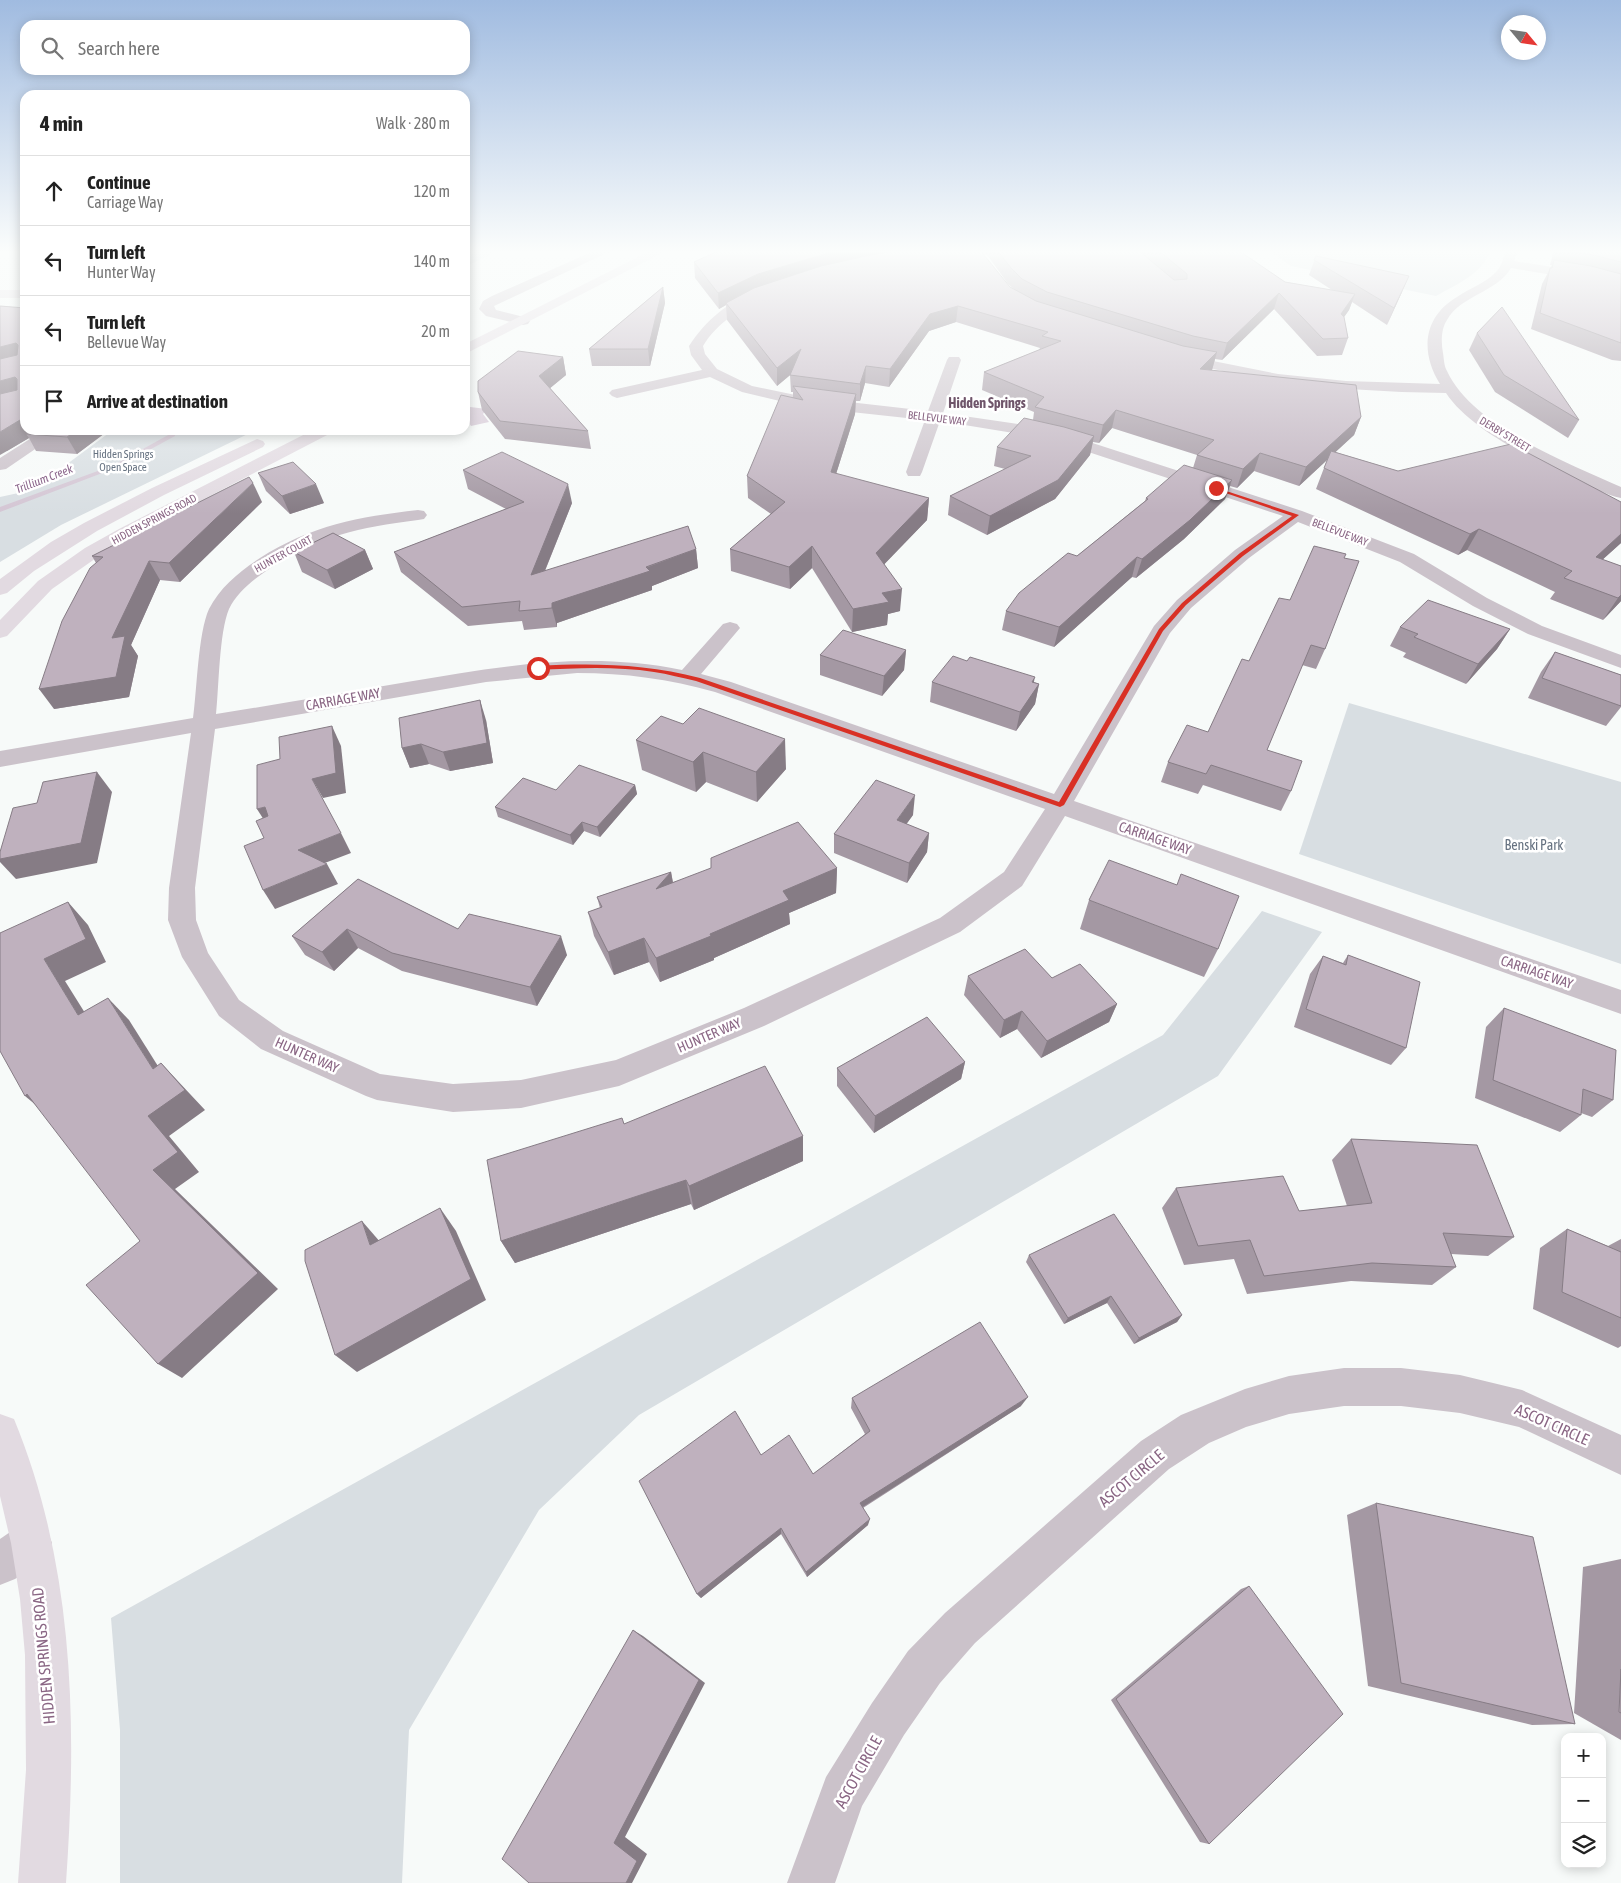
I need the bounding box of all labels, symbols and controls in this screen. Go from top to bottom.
north arrow [1501,15,1546,60]
search box [20,20,470,75]
icon: search [38,34,66,62]
text: Search here [78,37,160,59]
text: 4 min [40,111,83,135]
text: Walk · 280 m [376,114,450,132]
text: Continue [87,171,151,193]
icon: ahead [40,177,68,205]
text: 120 m [414,182,450,200]
text: Carriage Way [87,193,163,211]
text: Turn left [87,241,145,263]
icon: left [40,247,68,275]
text: 140 m [414,252,450,270]
text: Hunter Way [87,263,156,281]
text: Turn left [87,311,145,333]
icon: left [40,317,68,345]
text: 20 m [421,322,450,340]
text: Bellevue Way [87,333,166,351]
icon: arrive [40,387,68,415]
text: Arrive at destination [87,390,228,412]
district label: Hidden Springs [948,395,1026,411]
street label: BELLEVUE WAY [907,408,967,428]
street label: DERBY STREET [1477,414,1533,454]
park label: Hidden Springs Open Space [93,448,153,473]
water label: Trillium Creek [13,461,75,496]
route end [1205,477,1228,500]
street label: HIDDEN SPRINGS ROAD [110,492,198,546]
street label: BELLEVUE WAY [1310,516,1370,548]
street label: HUNTER COURT [252,533,314,575]
route start [527,657,550,680]
street label: CARRIAGE WAY [305,684,382,713]
street label: CARRIAGE WAY [1117,818,1194,858]
park label: Benski Park [1505,837,1563,853]
street label: CARRIAGE WAY [1499,952,1576,992]
street label: HUNTER WAY [675,1014,744,1056]
street label: HUNTER WAY [273,1034,342,1076]
street label: ASCOT CIRCLE [1512,1400,1592,1448]
street label: ASCOT CIRCLE [1095,1446,1167,1510]
street label: HIDDEN SPRINGS ROAD [28,1587,58,1725]
street label: ASCOT CIRCLE [831,1733,885,1811]
map controls [1561,1733,1606,1868]
button: + [1561,1733,1606,1778]
button: − [1561,1778,1606,1823]
button: layers [1561,1823,1606,1868]

